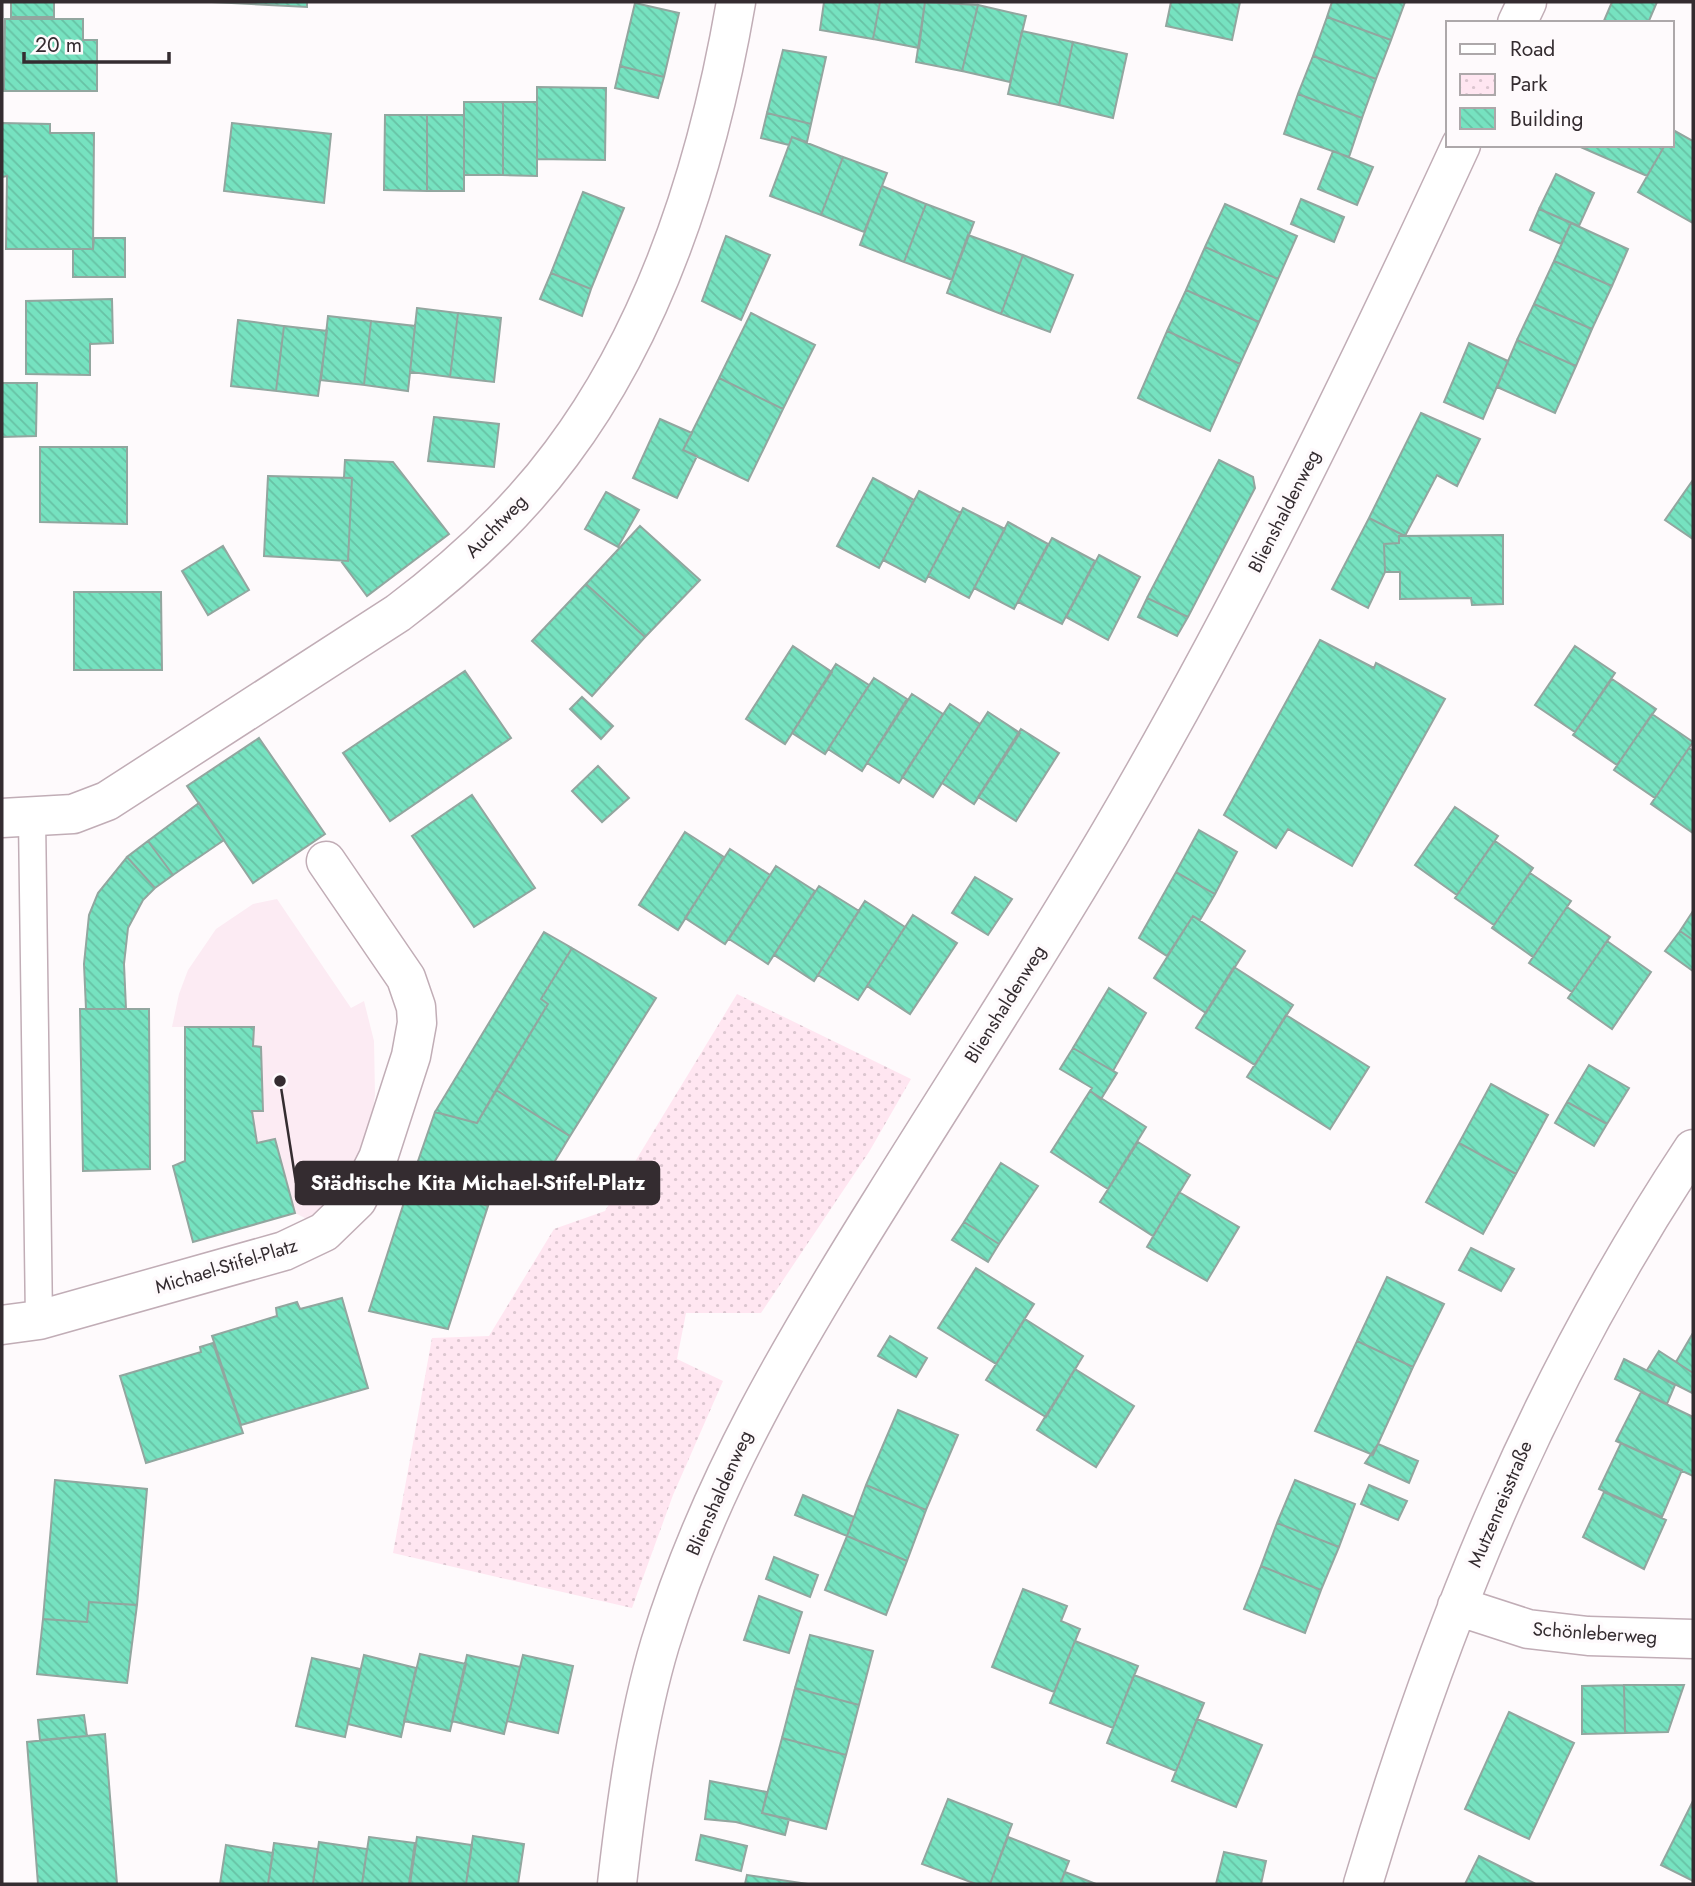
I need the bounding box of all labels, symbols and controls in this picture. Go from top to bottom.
scale bar [24,21,170,65]
legend [1446,21,1674,147]
text: 20 m [35,30,82,60]
text: Road [1510,34,1555,64]
text: Park [1510,69,1548,99]
text: Building [1510,104,1583,134]
street label: Blienshaldenweg [1241,445,1327,577]
street label: Auchtweg [459,488,533,564]
street label: Blienshaldenweg [958,940,1052,1068]
callout: Städtische Kita Michael-Stifel-Platz [296,1162,659,1204]
text: Städtische Kita Michael-Stifel-Platz [310,1168,646,1198]
street label: Michael-Stifel-Platz [152,1231,301,1300]
street label: Blienshaldenweg [679,1426,759,1560]
street label: Mutzenreisstraße [1461,1436,1539,1571]
street label: Schönleberweg [1532,1615,1658,1651]

